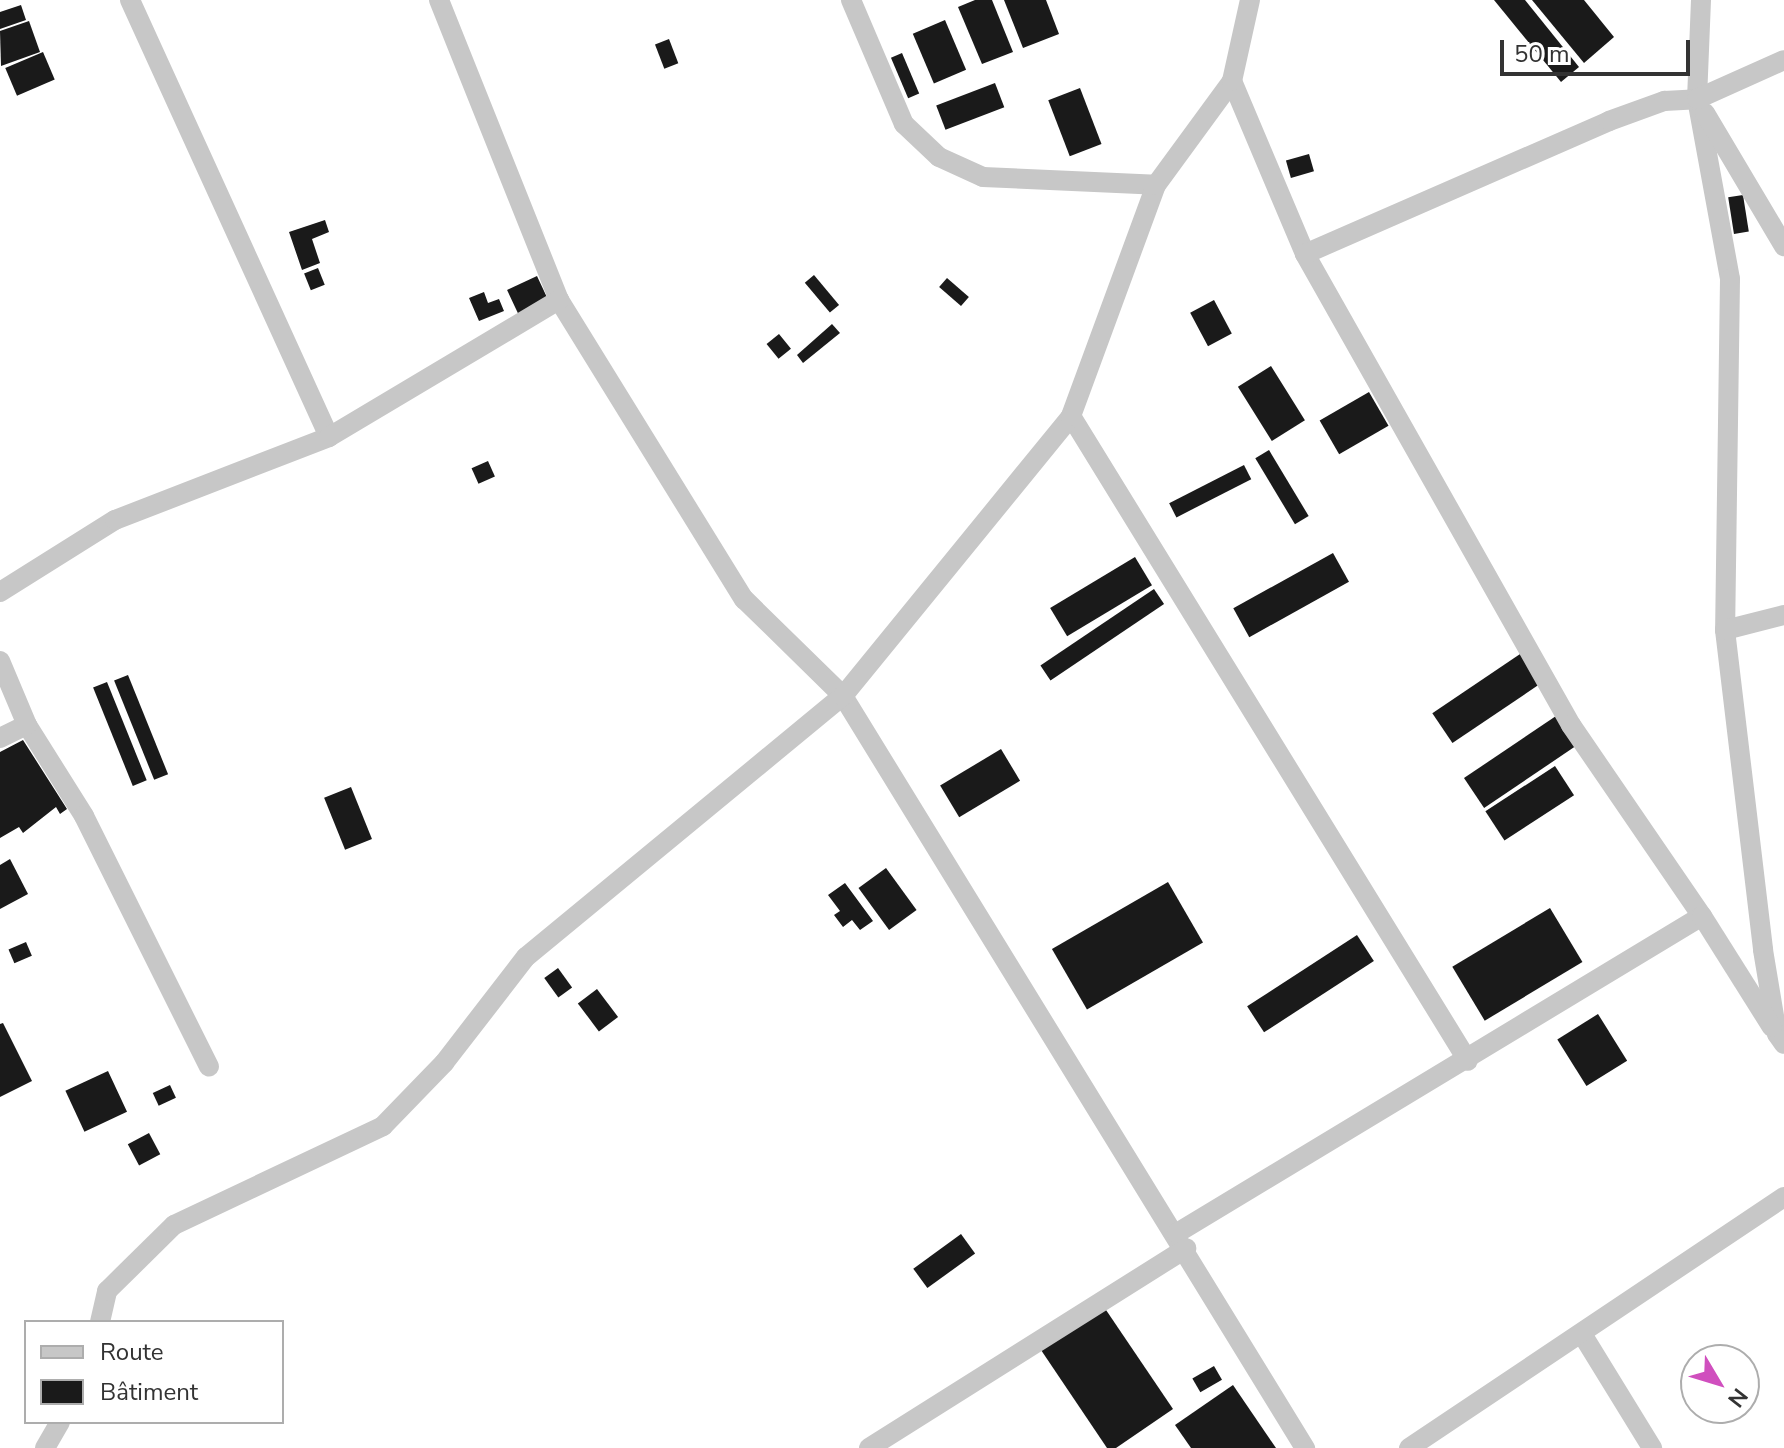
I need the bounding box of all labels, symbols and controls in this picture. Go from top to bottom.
scale bar [1504,24,1694,74]
text: 50 m [1514,38,1570,70]
legend [24,1320,284,1424]
text: Route [100,1336,164,1368]
north arrow [1680,1344,1760,1424]
text: Bâtiment [100,1376,198,1408]
text: N [1720,1382,1754,1413]

